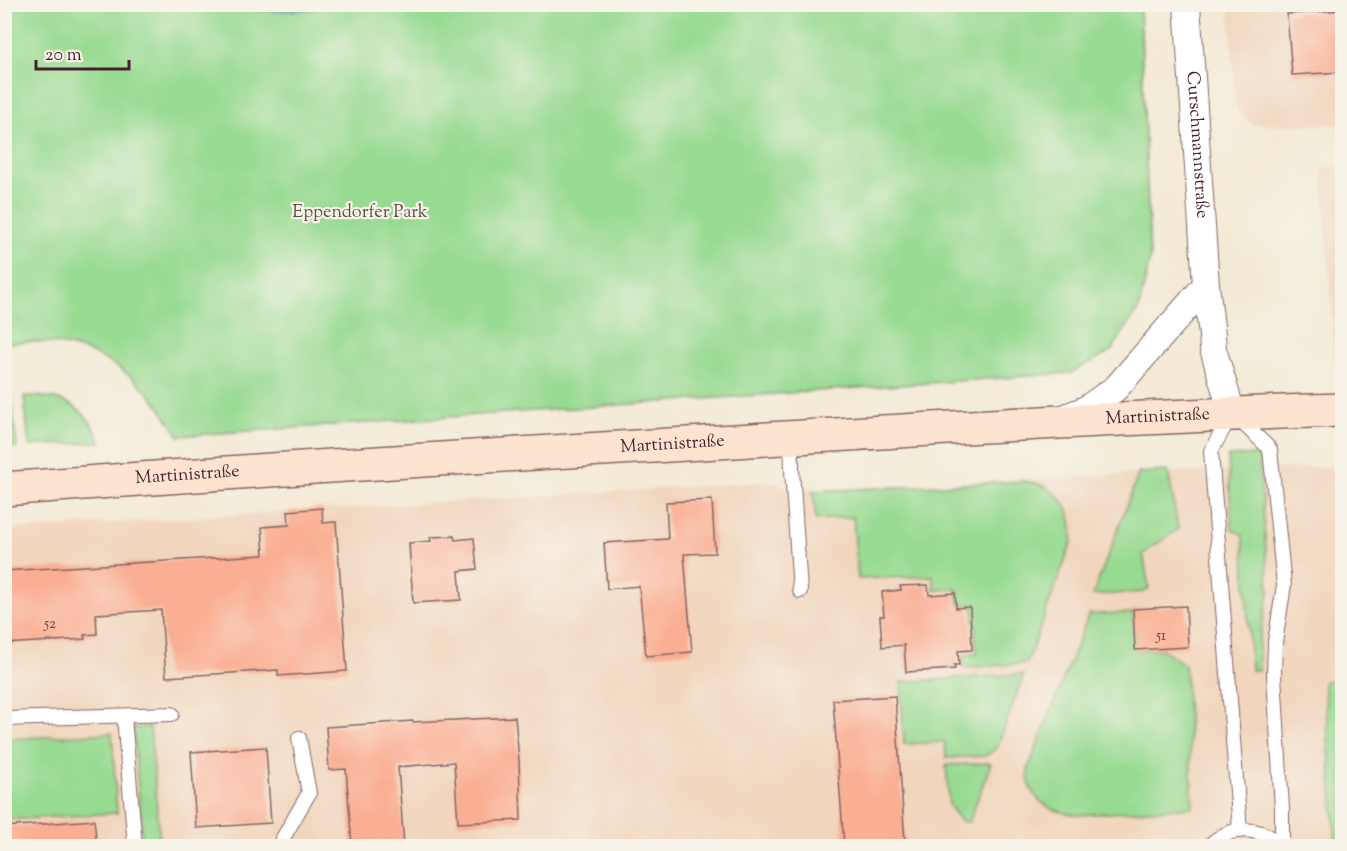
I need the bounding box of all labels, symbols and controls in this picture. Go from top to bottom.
scale bar [36,33,129,71]
text: 20 m [45,43,82,69]
street label: Curschmannstraße [1179,70,1214,219]
park label: Eppendorfer Park [292,200,428,226]
street label: Martinistraße [1105,402,1211,433]
street label: Martinistraße [620,429,726,461]
street label: Martinistraße [134,459,241,492]
house number: 52 [43,614,56,635]
house number: 51 [1155,626,1166,647]

